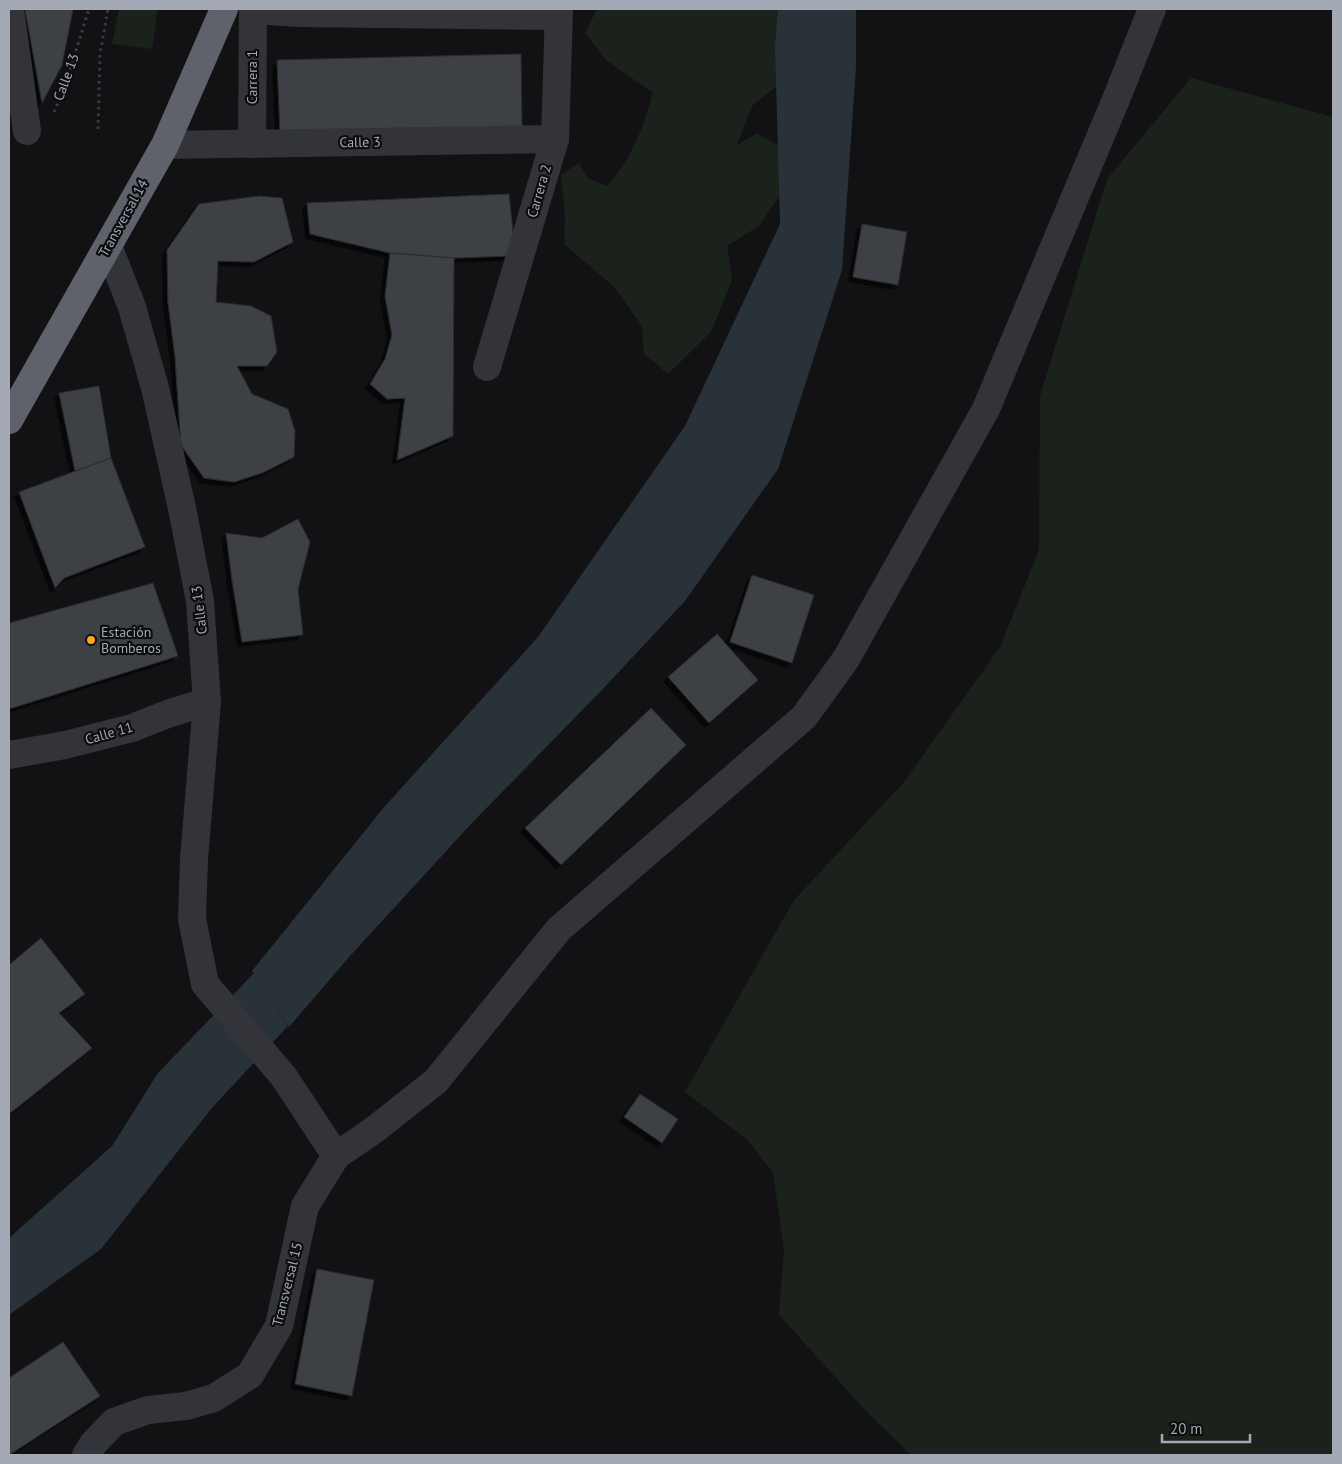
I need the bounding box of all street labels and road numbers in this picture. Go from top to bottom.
street label: Carrera 1 [243,50,261,104]
street label: Calle 13 [49,51,83,103]
street label: Calle 3 [339,133,381,151]
street label: Carrera 2 [523,162,555,220]
street label: Transversal 14 [94,176,152,260]
street label: Calle 13 [187,585,211,635]
street label: Calle 11 [83,718,135,748]
street label: Transversal 15 [268,1240,306,1328]

